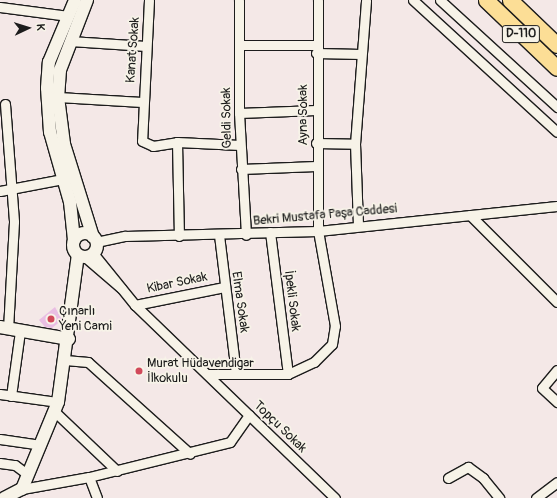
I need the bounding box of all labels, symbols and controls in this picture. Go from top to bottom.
north arrow [8,8,48,48]
street label: Kanat Sokak [123,17,143,83]
text: K [34,23,47,31]
road number: D-110 [501,24,541,44]
street label: Ayna Sokak [295,84,311,146]
street label: Geldi Sokak [219,87,235,149]
street label: Bekri Mustafa Paşa Caddesi [252,201,398,229]
street label: Kibar Sokak [145,269,209,297]
street label: Elma Sokak [228,270,252,334]
street label: İpekli Sokak [281,270,303,332]
place label: Çınarlı Yeni Cami [59,304,112,335]
marker: Çınarlı Yeni Cami [46,314,56,324]
place label: Murat Hüdavendigar İlkokulu [147,356,254,387]
marker: Murat Hüdavendigar İlkokulu [134,366,144,376]
street label: Topçu Sokak [250,398,310,456]

